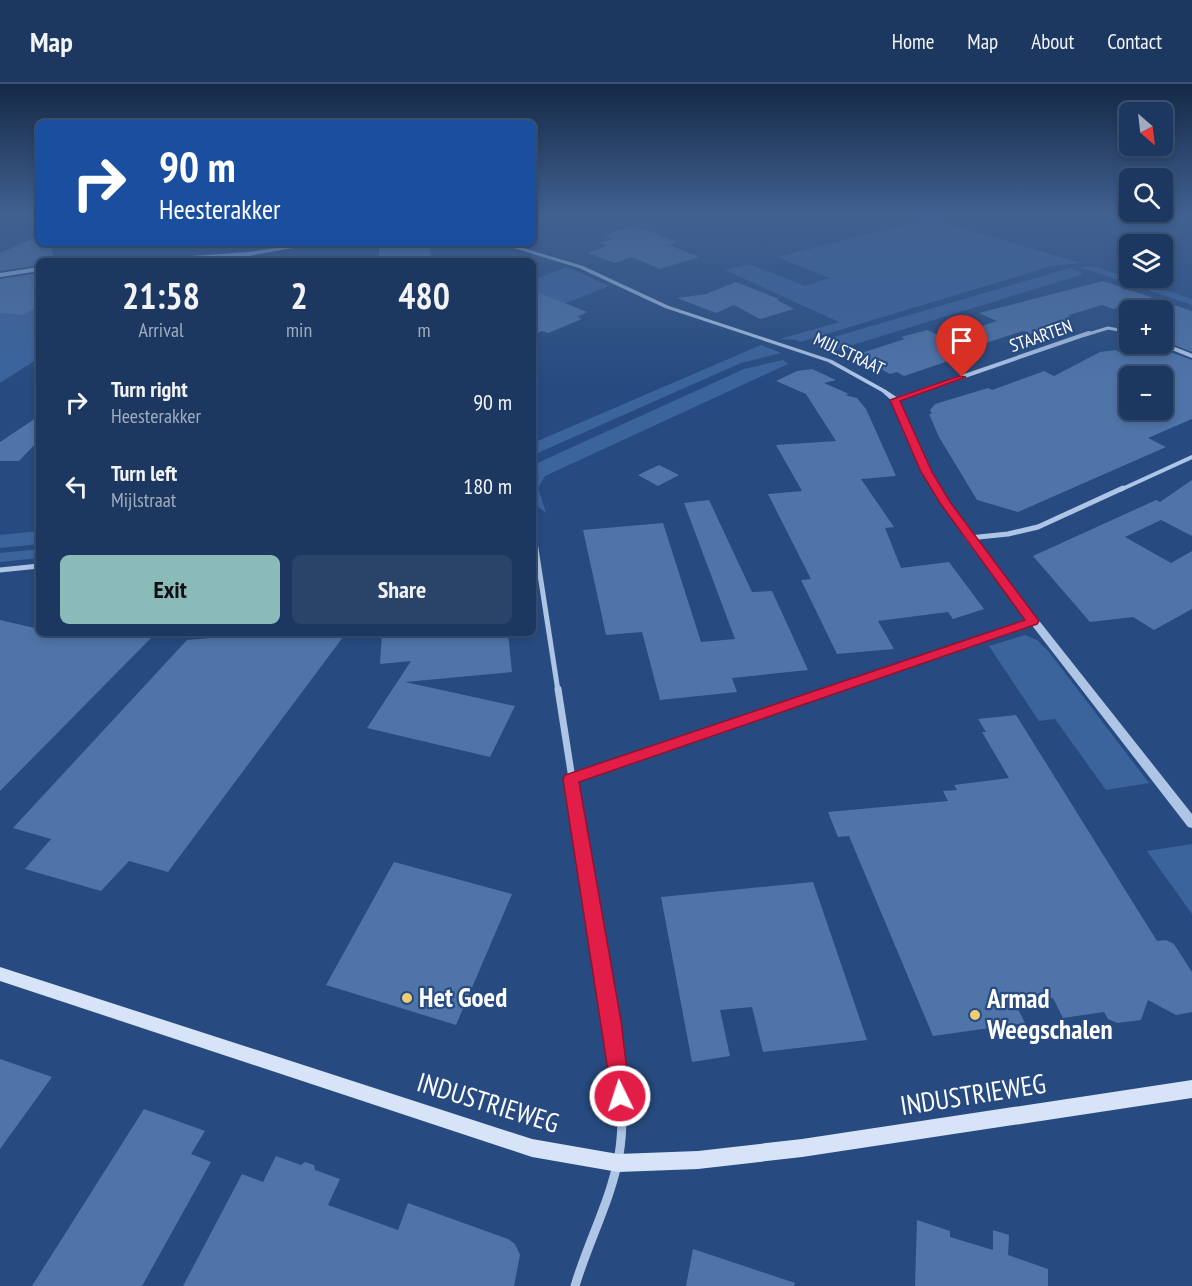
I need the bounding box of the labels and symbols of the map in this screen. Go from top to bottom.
north arrow [1119,102,1173,156]
street label: STAARTEN [1006,314,1075,357]
pin [936,315,987,377]
street label: MIJLSTRAAT [810,327,888,380]
place label: Het Goed [419,980,507,1014]
place label: Armad Weegschalen [986,981,1113,1046]
marker: Het Goed [400,991,414,1005]
marker: Armad Weegschalen [968,1008,982,1022]
street label: INDUSTRIEWEG [413,1064,563,1140]
position arrow [588,1064,652,1128]
street label: INDUSTRIEWEG [898,1066,1048,1122]

